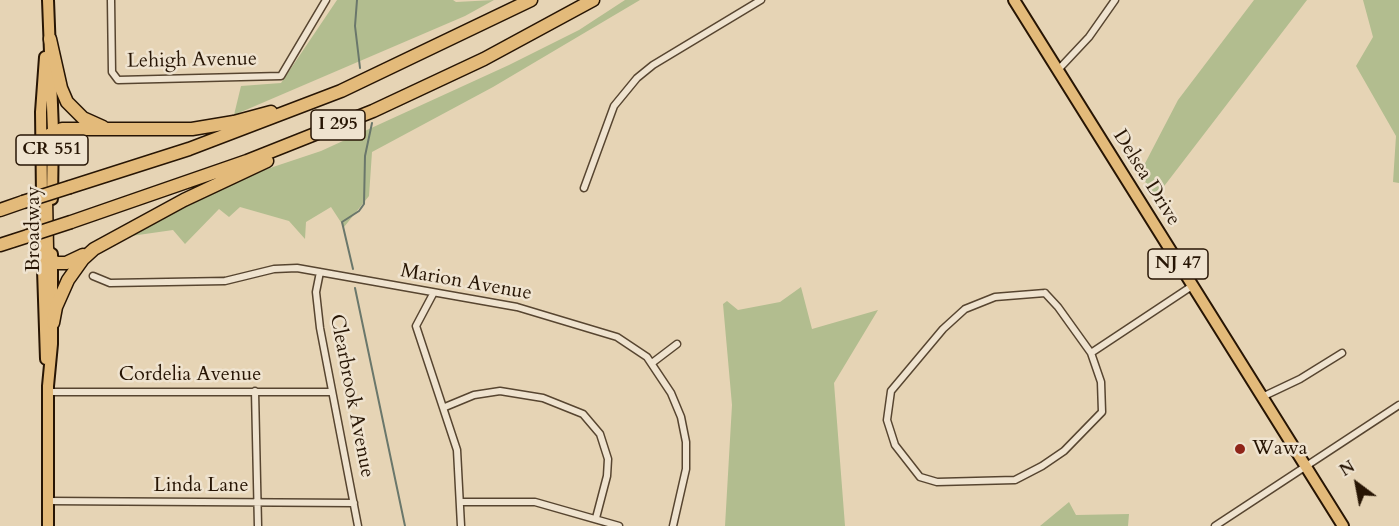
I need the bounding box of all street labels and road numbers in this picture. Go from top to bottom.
street label: Lehigh Avenue [127,48,257,74]
road number: I 295 [311,110,365,140]
street label: Delsea Drive [1107,126,1185,230]
road number: CR 551 [16,135,88,165]
street label: Broadway [22,186,46,272]
road number: NJ 47 [1148,249,1208,279]
street label: Marion Avenue [399,260,533,306]
street label: Clearbrook Avenue [323,312,379,480]
street label: Cordelia Avenue [119,363,261,387]
street label: Linda Lane [154,474,248,498]

